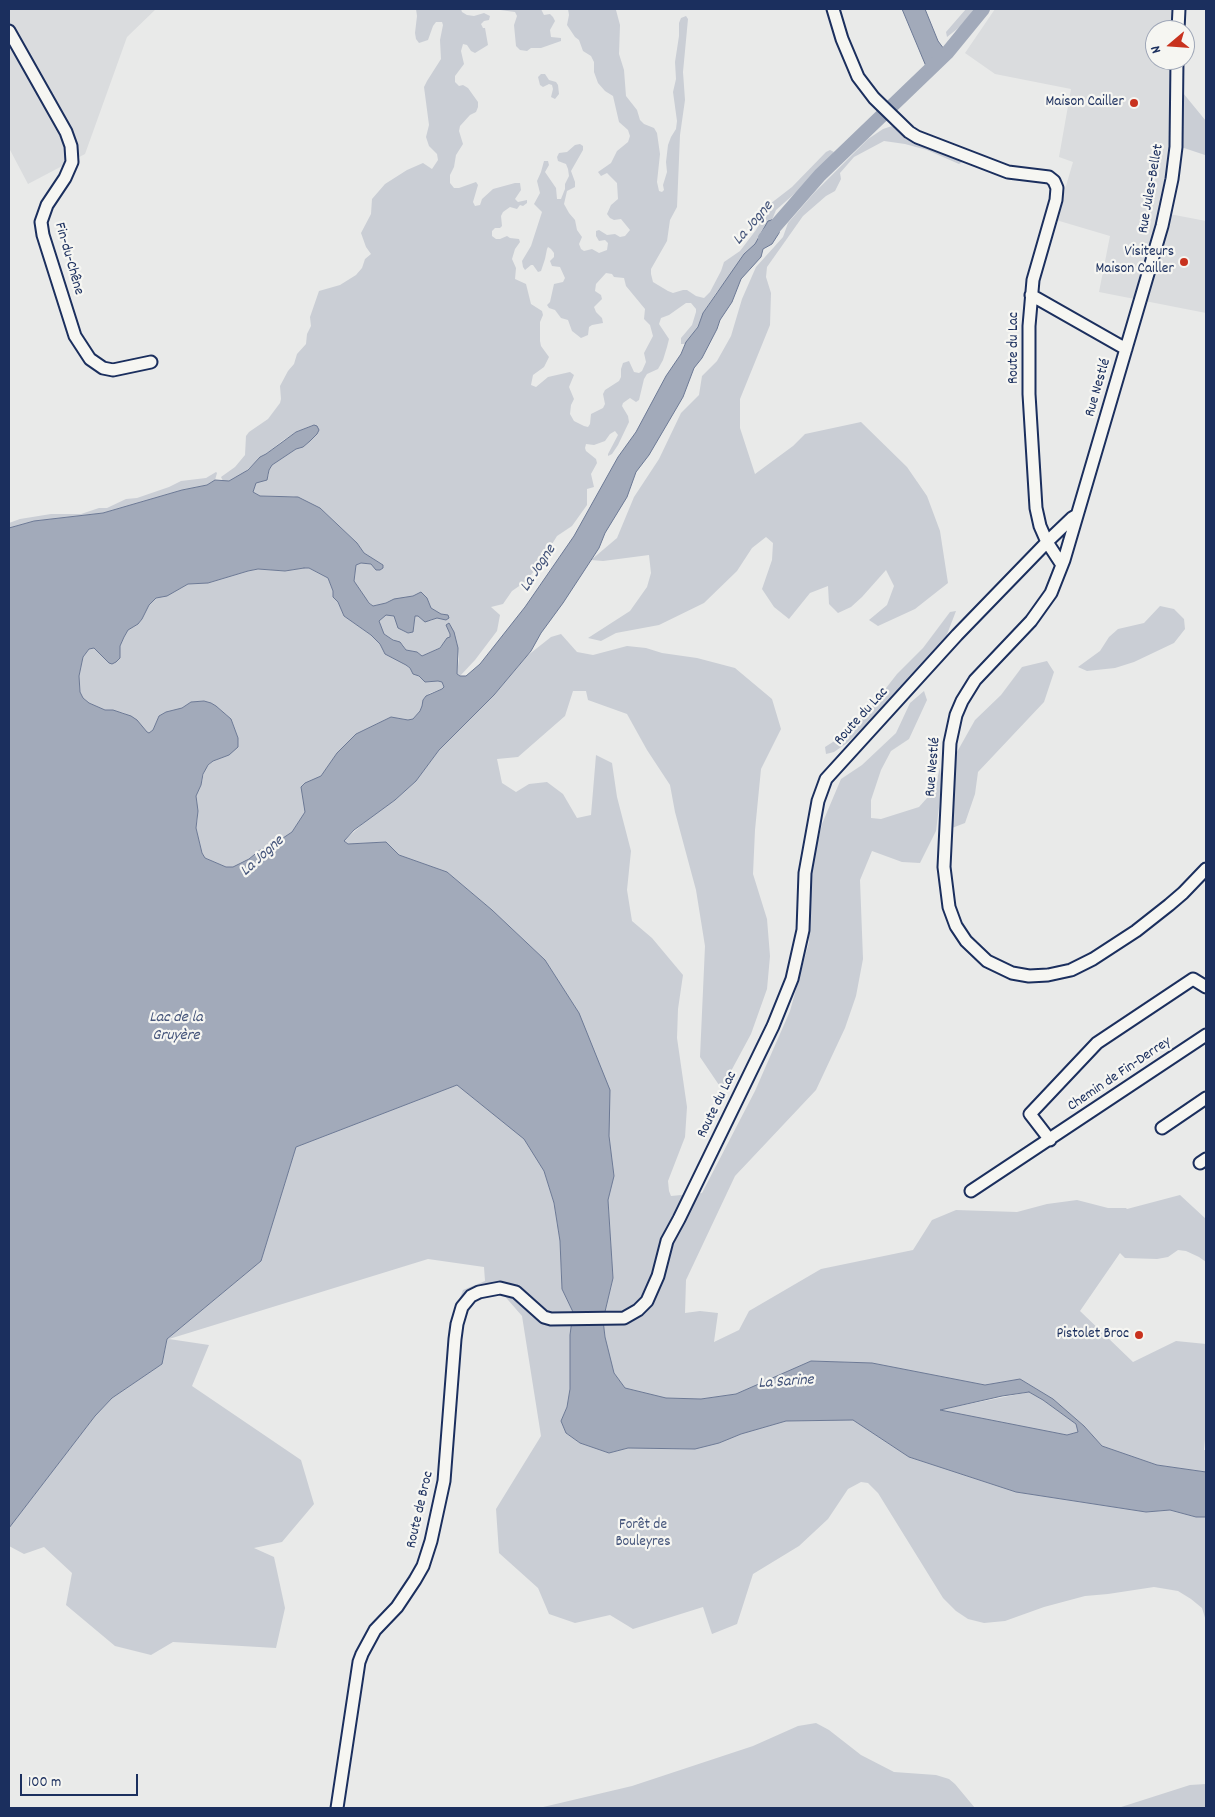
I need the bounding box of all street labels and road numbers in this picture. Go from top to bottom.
street label: Rue Jules-Bellet [1135,143,1169,235]
street label: Fin-du-Chêne [49,221,87,297]
street label: Route du Lac [1006,312,1024,384]
street label: Rue Nestlé [1082,357,1116,419]
street label: Route du Lac [831,684,893,750]
street label: Rue Nestlé [922,736,946,798]
street label: Chemin de Fin-Derrey [1065,1034,1175,1116]
street label: Route du Lac [694,1069,742,1141]
street label: Route de Broc [403,1470,439,1550]

